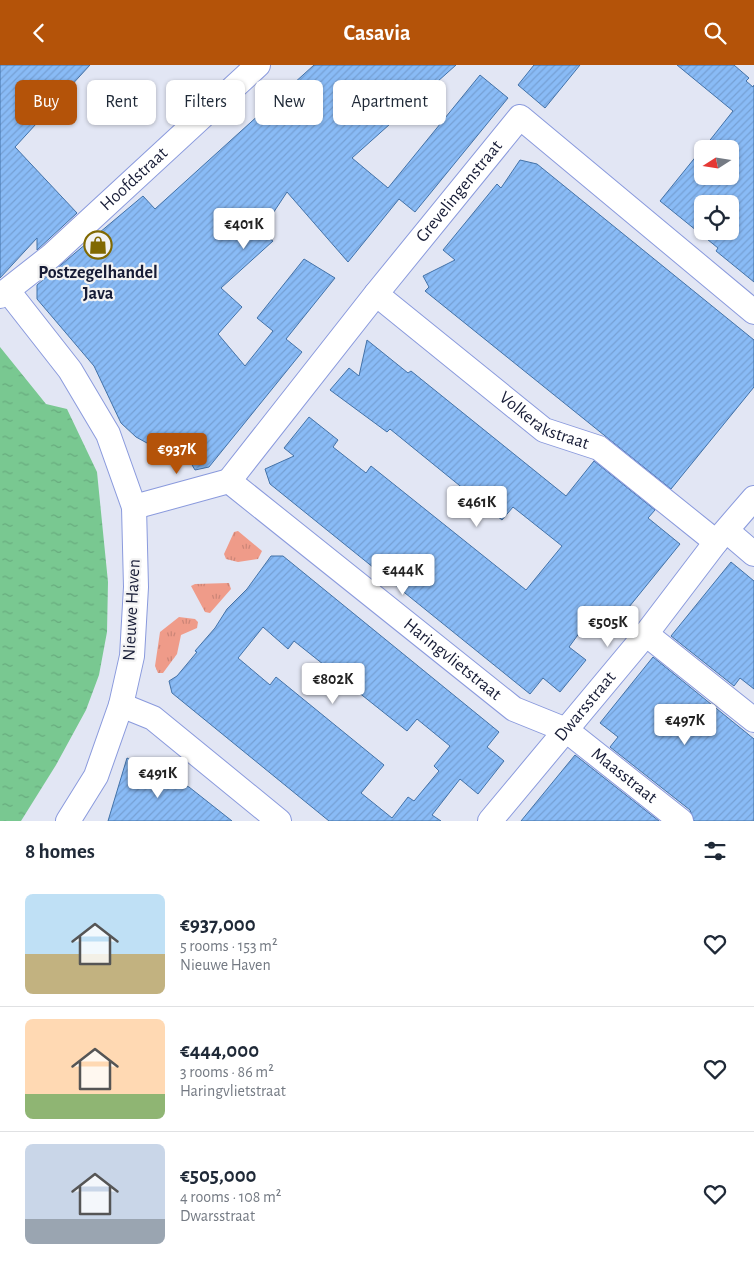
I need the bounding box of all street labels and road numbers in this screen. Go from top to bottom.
street label: Grevelingenstraat [413,137,506,246]
street label: Hoofdstraat [97,144,171,214]
street label: Volkerakstraat [496,388,591,453]
street label: Nieuwe Haven [120,559,144,661]
street label: Haringvlietstraat [400,615,505,704]
street label: Dwarsstraat [551,668,620,745]
street label: Maasstraat [588,745,660,807]

